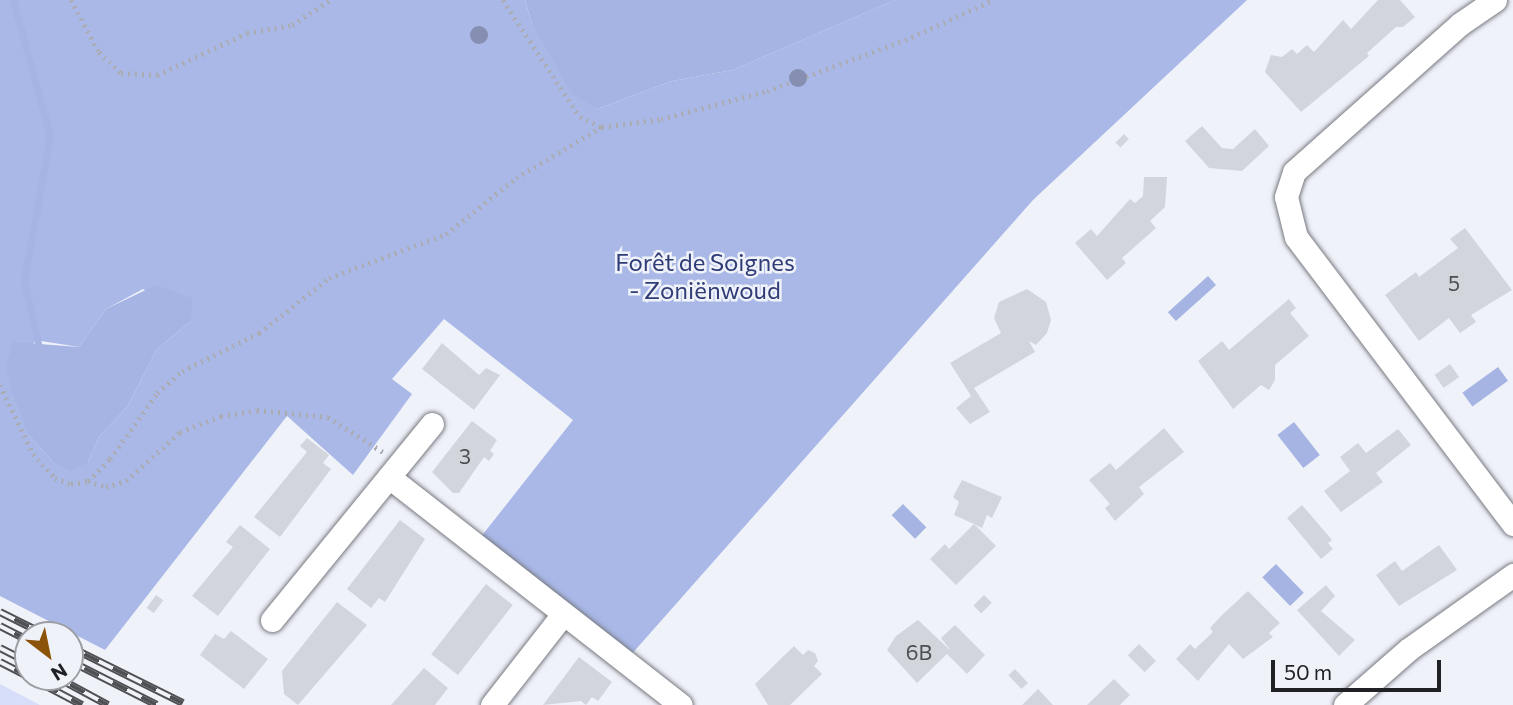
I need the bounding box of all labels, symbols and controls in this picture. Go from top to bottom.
park label: Forêt de Soignes - Zoniënwoud [615,248,795,304]
house number: 5 [1448,270,1460,296]
house number: 3 [459,443,471,469]
north arrow [14,621,84,691]
house number: 6B [906,639,932,665]
scale bar [1275,646,1445,690]
text: N [47,659,71,686]
text: 50 m [1284,659,1332,684]

